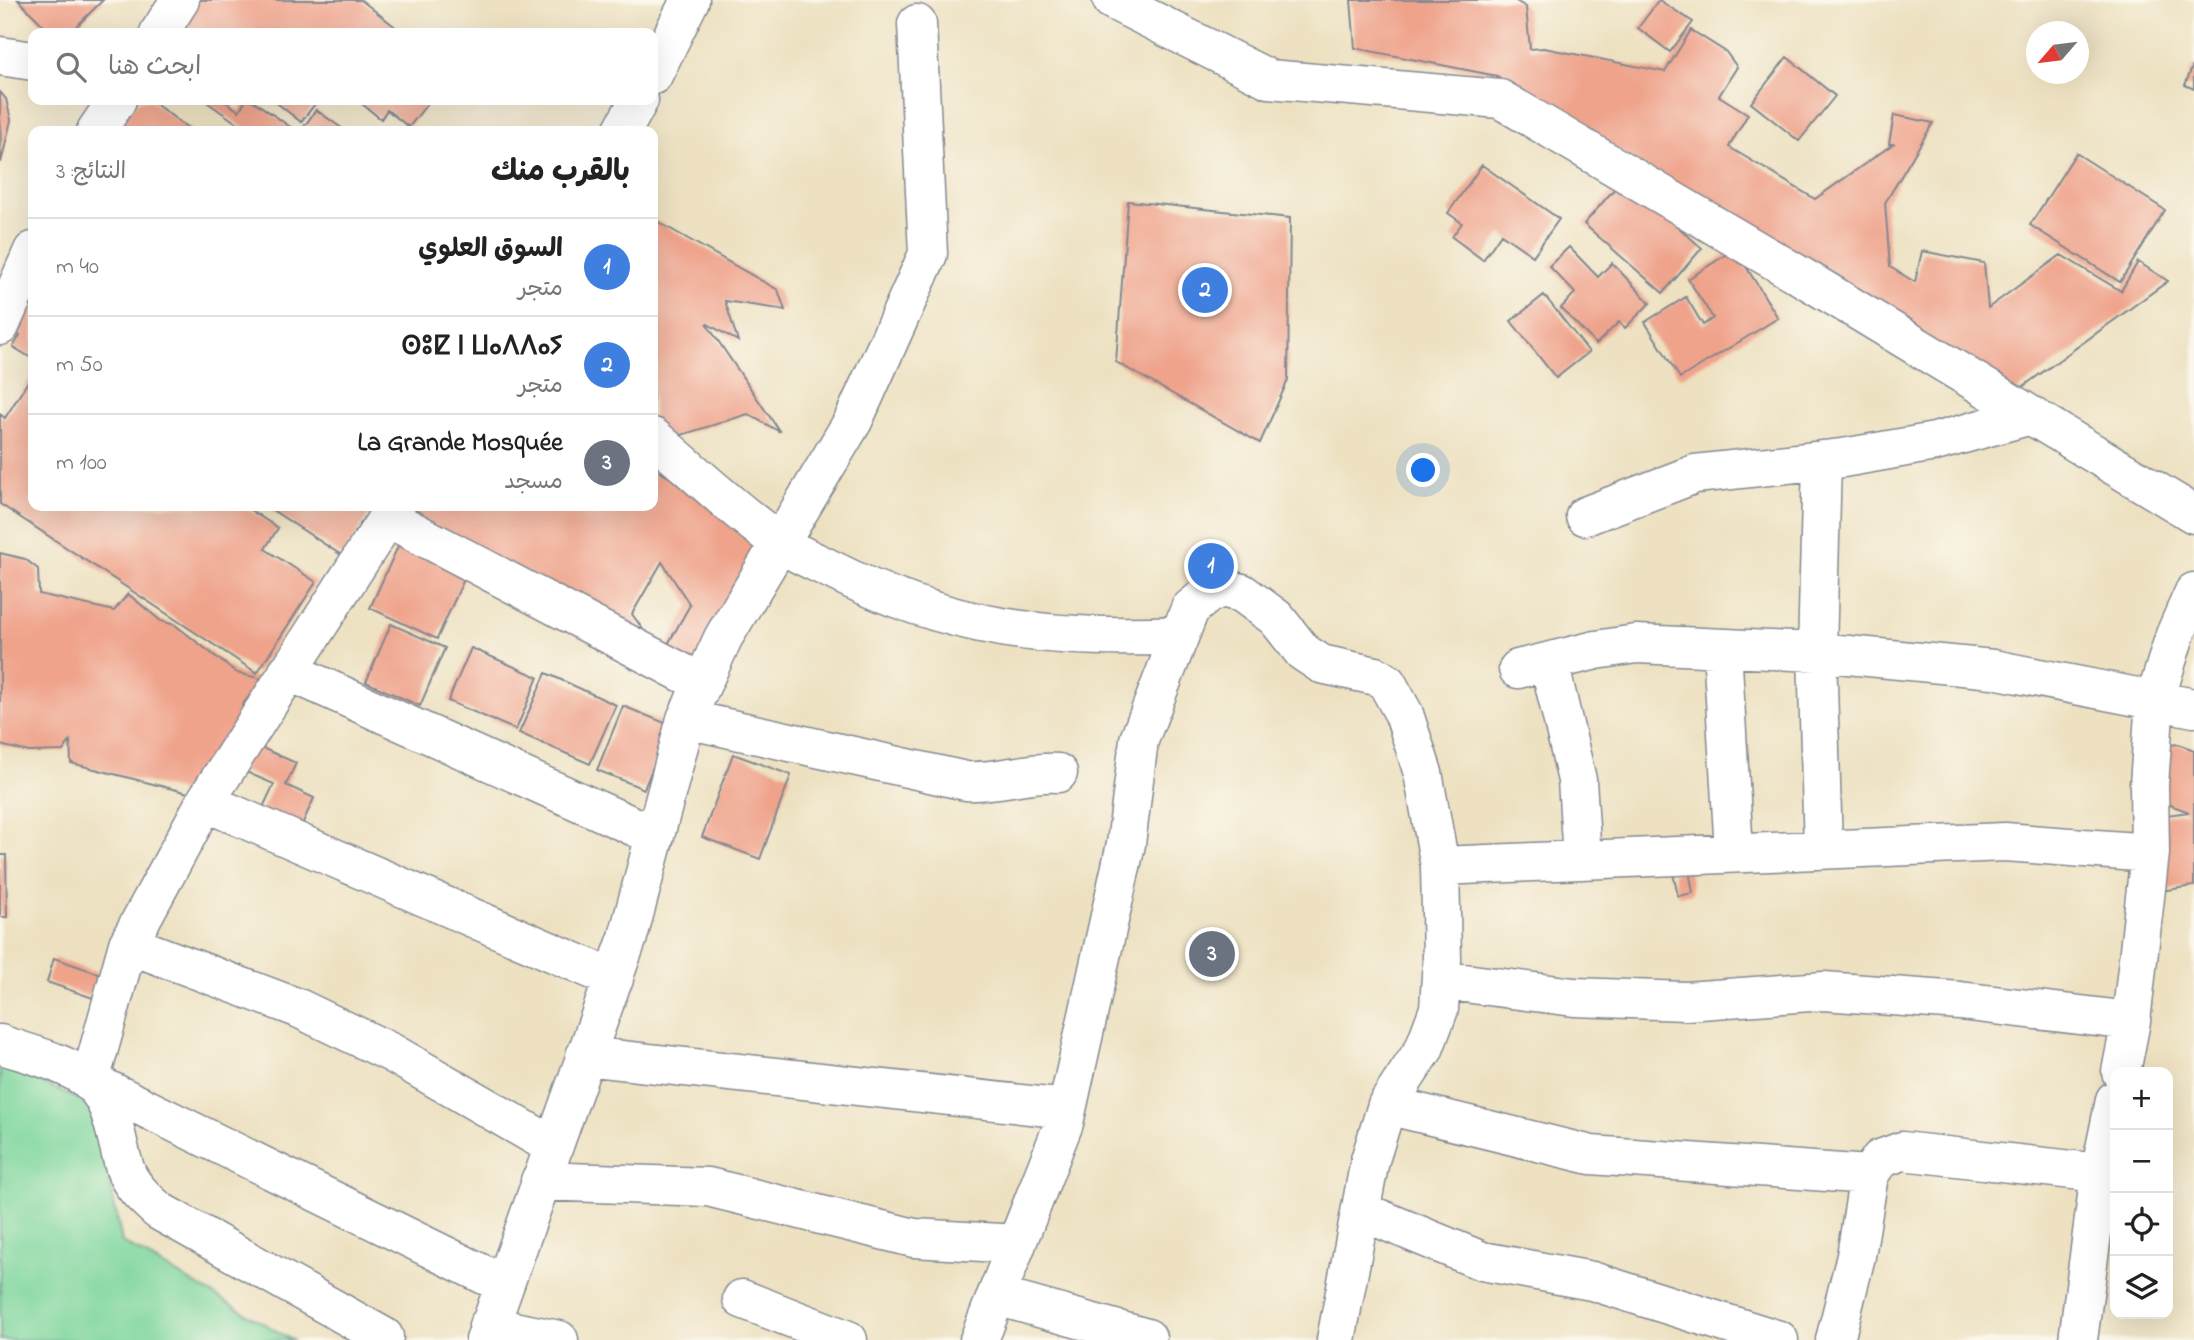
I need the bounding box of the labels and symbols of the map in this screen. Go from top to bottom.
north arrow [2026,21,2089,84]
pin: 2 [1182,264,1228,316]
your location [1406,453,1440,487]
pin: 1 [1188,540,1234,592]
pin: 3 [1189,928,1235,980]

